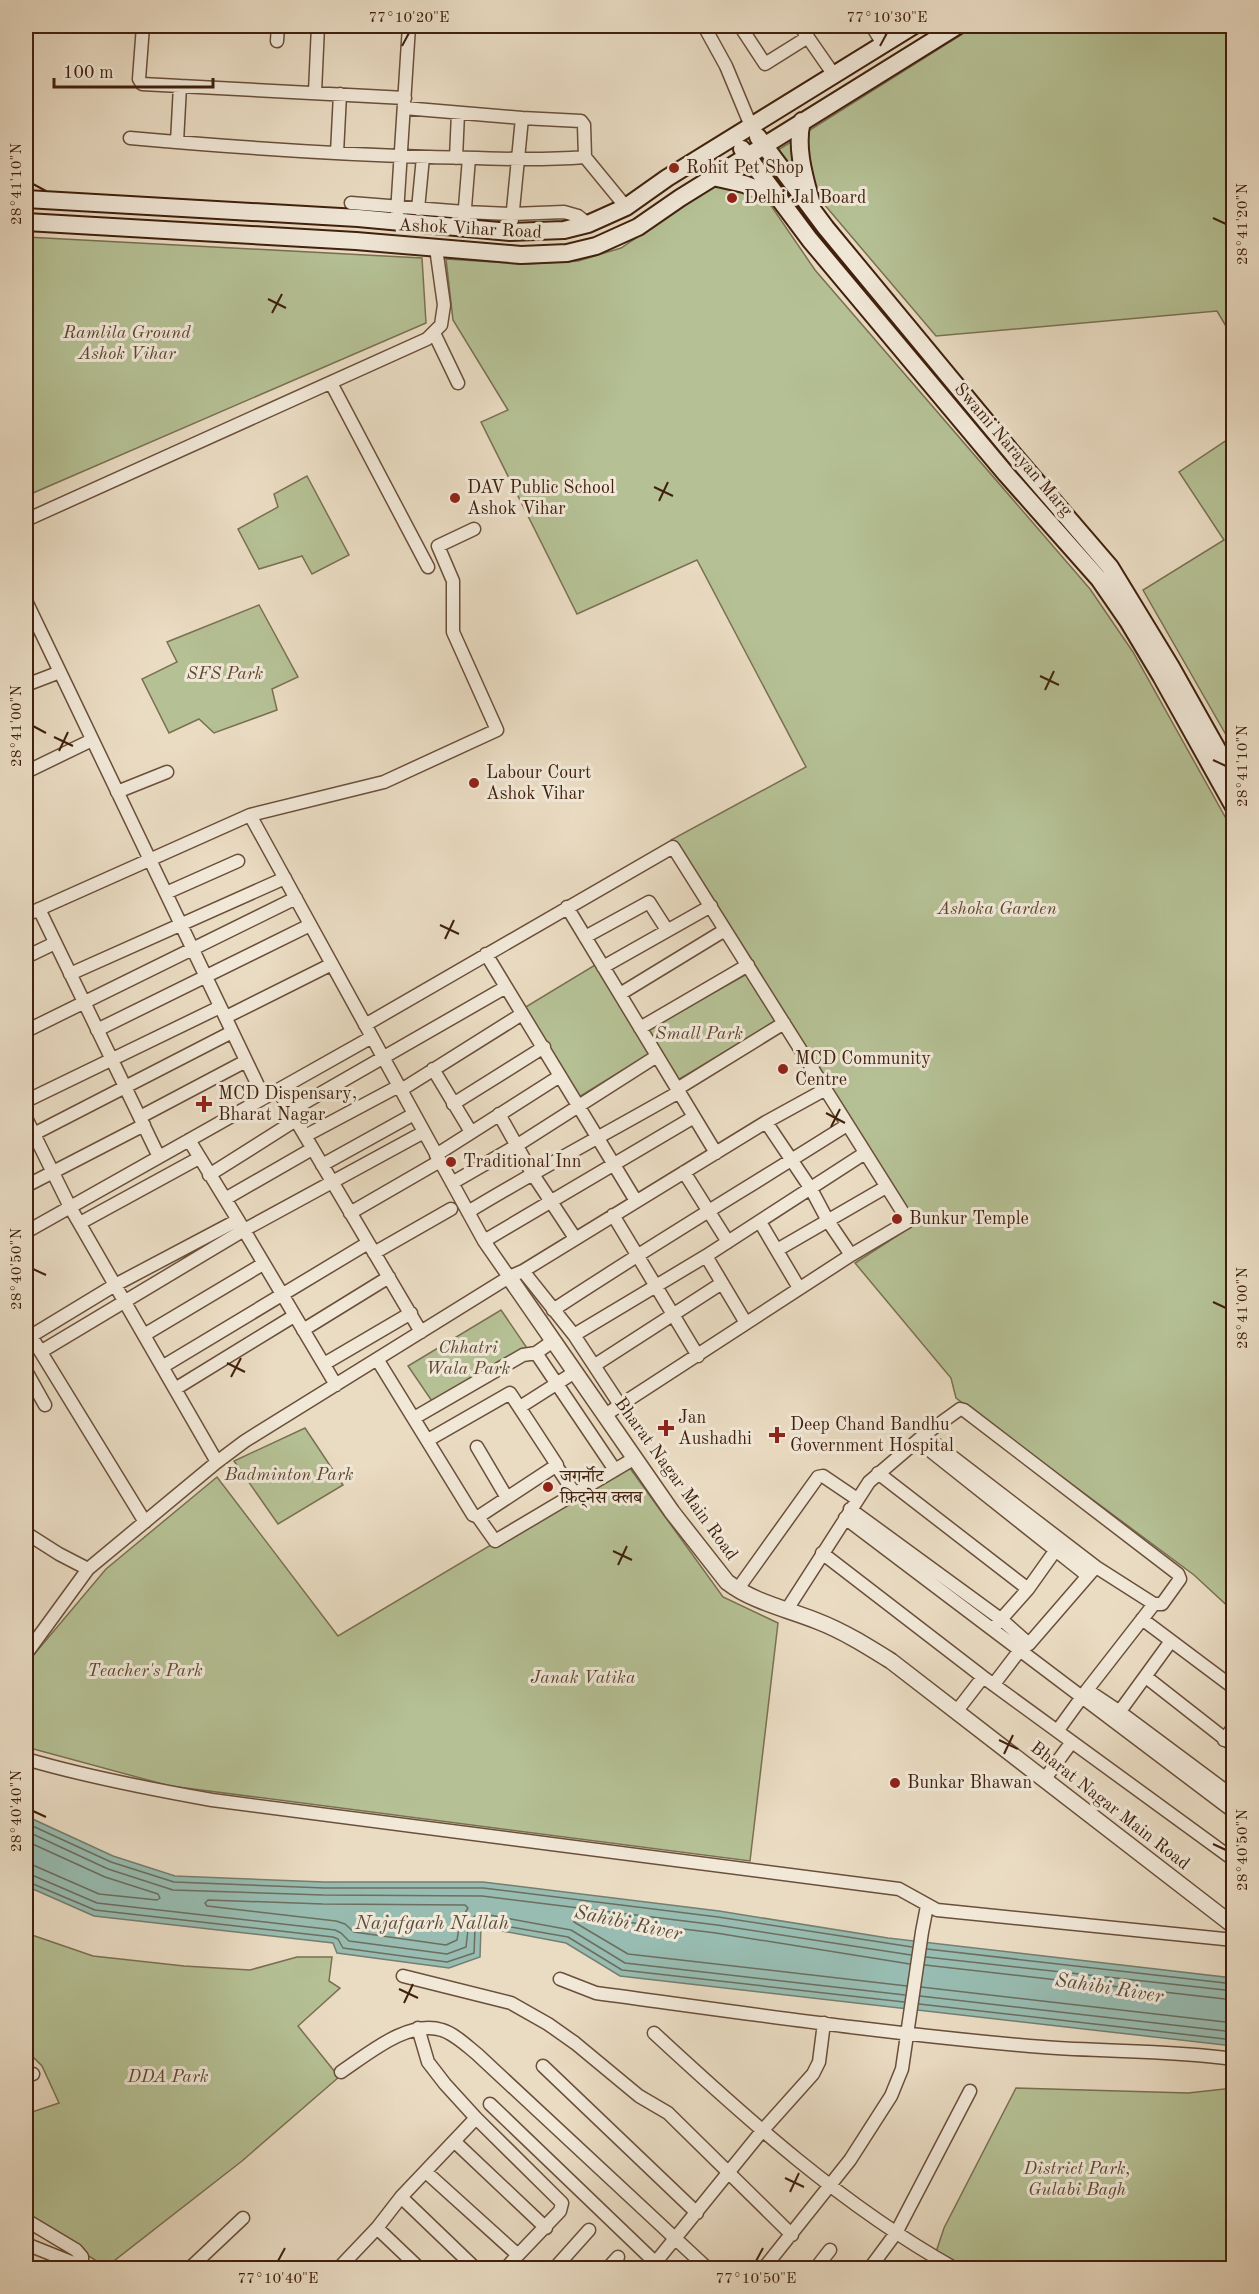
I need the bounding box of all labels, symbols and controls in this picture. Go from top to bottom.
text: 77°10'20"E [369,11,449,26]
text: 77°10'30"E [847,11,927,26]
scale bar [54,51,213,89]
text: 100 m [63,64,114,82]
text: 28°41'10"N [10,143,25,225]
place label: Rohit Pet Shop [686,159,804,177]
marker: Rohit Pet Shop [667,161,681,175]
text: 28°41'20"N [1236,183,1251,265]
place label: Delhi Jal Board [744,189,866,207]
marker: Delhi Jal Board [725,191,739,205]
street label: Ashok Vihar Road [398,216,542,242]
park label: Ramlila Ground Ashok Vihar [62,324,191,363]
street label: Swami Narayan Marg [950,380,1076,520]
place label: DAV Public School Ashok Vihar [467,479,615,518]
marker: DAV Public School Ashok Vihar [448,491,462,505]
park label: SFS Park [187,665,264,683]
text: 28°41'00"N [10,685,25,767]
text: 28°41'10"N [1236,725,1251,807]
place label: Labour Court Ashok Vihar [486,764,591,803]
marker: Labour Court Ashok Vihar [467,776,481,790]
park label: Ashoka Garden [936,900,1057,918]
park label: Small Park [655,1025,743,1043]
place label: MCD Community Centre [795,1050,931,1089]
marker: MCD Community Centre [776,1062,790,1076]
place label: MCD Dispensary, Bharat Nagar [218,1085,357,1124]
marker: MCD Dispensary, Bharat Nagar [195,1095,213,1113]
place label: Traditional Inn [463,1153,582,1171]
marker: Traditional Inn [444,1155,458,1169]
place label: Bunkur Temple [909,1210,1029,1228]
marker: Bunkur Temple [890,1212,904,1226]
text: 28°40'50"N [10,1228,25,1310]
text: 28°41'00"N [1236,1267,1251,1349]
park label: Chhatri Wala Park [426,1339,511,1378]
street label: Bharat Nagar Main Road [611,1394,741,1564]
place label: Jan Aushadhi [678,1409,752,1448]
place label: Deep Chand Bandhu Government Hospital [790,1416,954,1455]
marker: Jan Aushadhi [659,1421,673,1435]
marker: Deep Chand Bandhu Government Hospital [768,1426,786,1444]
park label: Badminton Park [223,1466,354,1484]
place label: जगर्नॉट फ़िट्नेस क्लब [559,1466,643,1508]
marker: जगर्नॉट फ़िट्नेस क्लब [541,1480,555,1494]
park label: Teacher's Park [87,1662,203,1680]
park label: Janak Vatika [530,1669,636,1687]
street label: Bharat Nagar Main Road [1027,1739,1193,1873]
text: 28°40'40"N [10,1770,25,1852]
place label: Bunkar Bhawan [907,1774,1032,1792]
marker: Bunkar Bhawan [888,1776,902,1790]
text: 28°40'50"N [1236,1809,1251,1891]
water label: Sahibi River [572,1903,684,1945]
water label: Najafgarh Nallah [354,1914,509,1934]
water label: Sahibi River [1053,1971,1165,2007]
park label: DDA Park [126,2068,209,2086]
park label: District Park, Gulabi Bagh [1022,2160,1131,2199]
text: 77°10'40"E [238,2272,318,2287]
text: 77°10'50"E [716,2272,796,2287]

